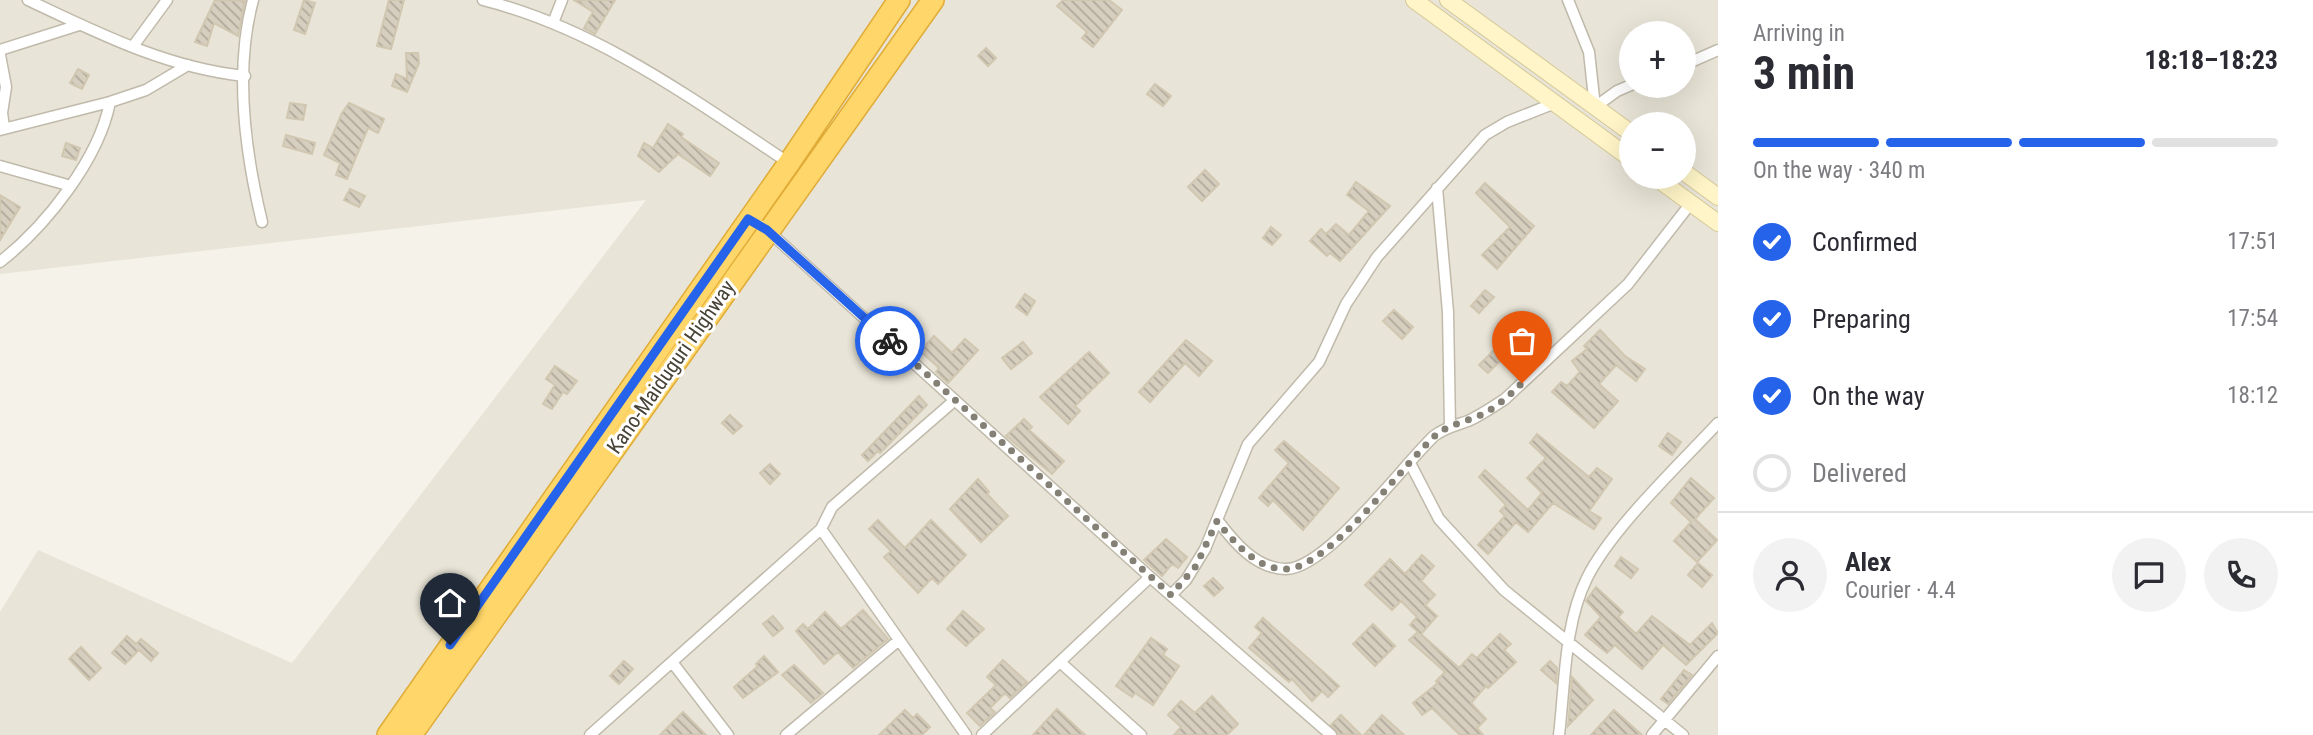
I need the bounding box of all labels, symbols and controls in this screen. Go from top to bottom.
text: Arriving in [1753,20,1845,47]
map controls [1619,21,1696,189]
button: + [1619,21,1696,98]
text: 18:18–18:23 [2144,45,2278,75]
text: 3 min [1753,46,1855,100]
button: − [1619,112,1696,189]
text: On the way · 340 m [1753,157,1925,184]
icon: check [1753,223,1791,261]
text: Confirmed [1812,227,1918,257]
text: 17:51 [2227,228,2278,255]
street label: Kano-Maiduguri Highway [602,276,740,458]
icon: check [1753,300,1791,338]
text: Preparing [1812,304,1911,334]
text: 17:54 [2227,305,2278,332]
courier [855,306,925,376]
pin [1492,311,1552,383]
icon: bike [871,322,909,360]
icon: bag [1503,322,1541,360]
icon: check [1753,377,1791,415]
text: On the way [1812,381,1925,411]
text: 18:12 [2227,382,2278,409]
text: Delivered [1812,458,1907,488]
button: person [1753,538,1827,612]
button: chat [2112,538,2186,612]
button: phone [2204,538,2278,612]
text: Alex [1845,547,1891,577]
pin [420,573,480,645]
text: Courier · 4.4 [1845,577,1956,604]
icon: home [431,584,469,622]

